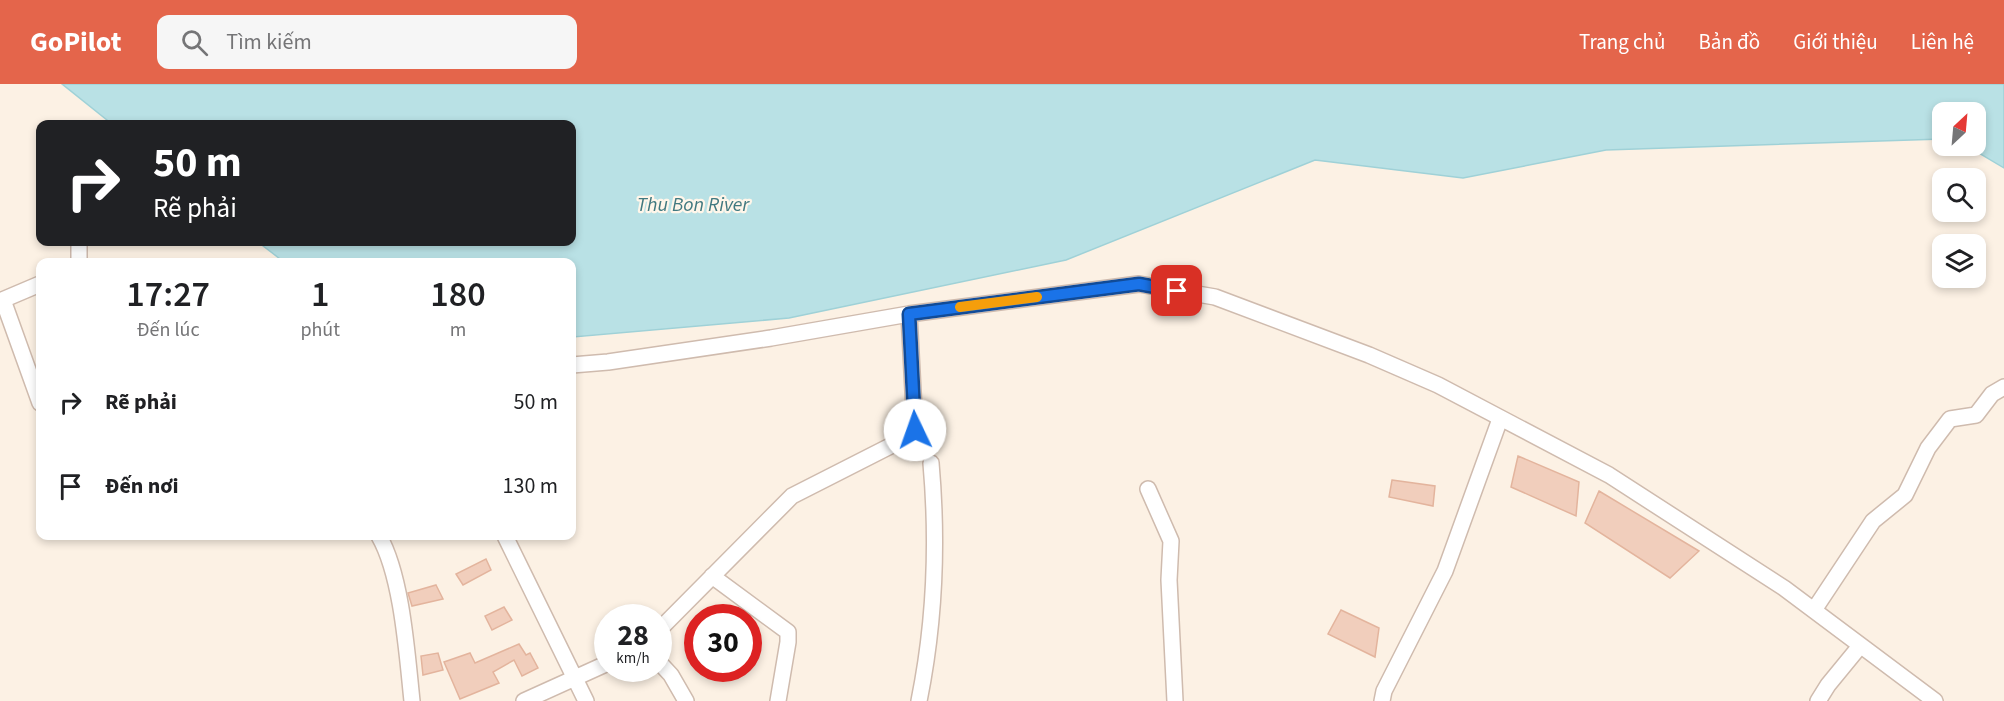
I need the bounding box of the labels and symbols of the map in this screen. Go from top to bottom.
north arrow [1932,102,1986,156]
water label: Thu Bon River [637,191,750,219]
pin [1151,265,1202,316]
position arrow [883,398,947,462]
speed limit sign: 30 [684,604,762,682]

